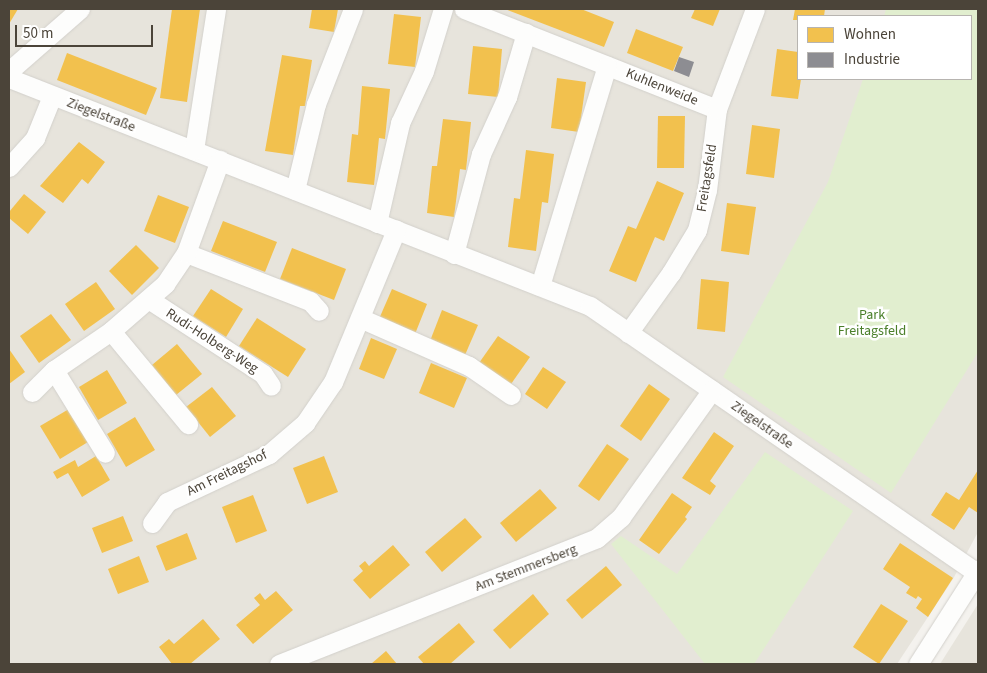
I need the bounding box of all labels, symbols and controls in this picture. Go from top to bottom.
scale bar [18,15,155,47]
legend [797,15,972,80]
text: 50 m [23,23,53,44]
text: Wohnen [844,24,896,45]
text: Industrie [844,49,900,70]
street label: Kuhlenweide [623,65,701,109]
street label: Ziegelstraße [64,94,138,136]
street label: Freitagsfeld [693,143,721,213]
street label: Rudi-Holberg-Weg [163,305,261,377]
park label: Park Freitagsfeld [838,307,906,340]
street label: Ziegelstraße [728,397,796,453]
street label: Am Freitagshof [184,446,270,500]
street label: Am Stemmersberg [473,541,579,595]

